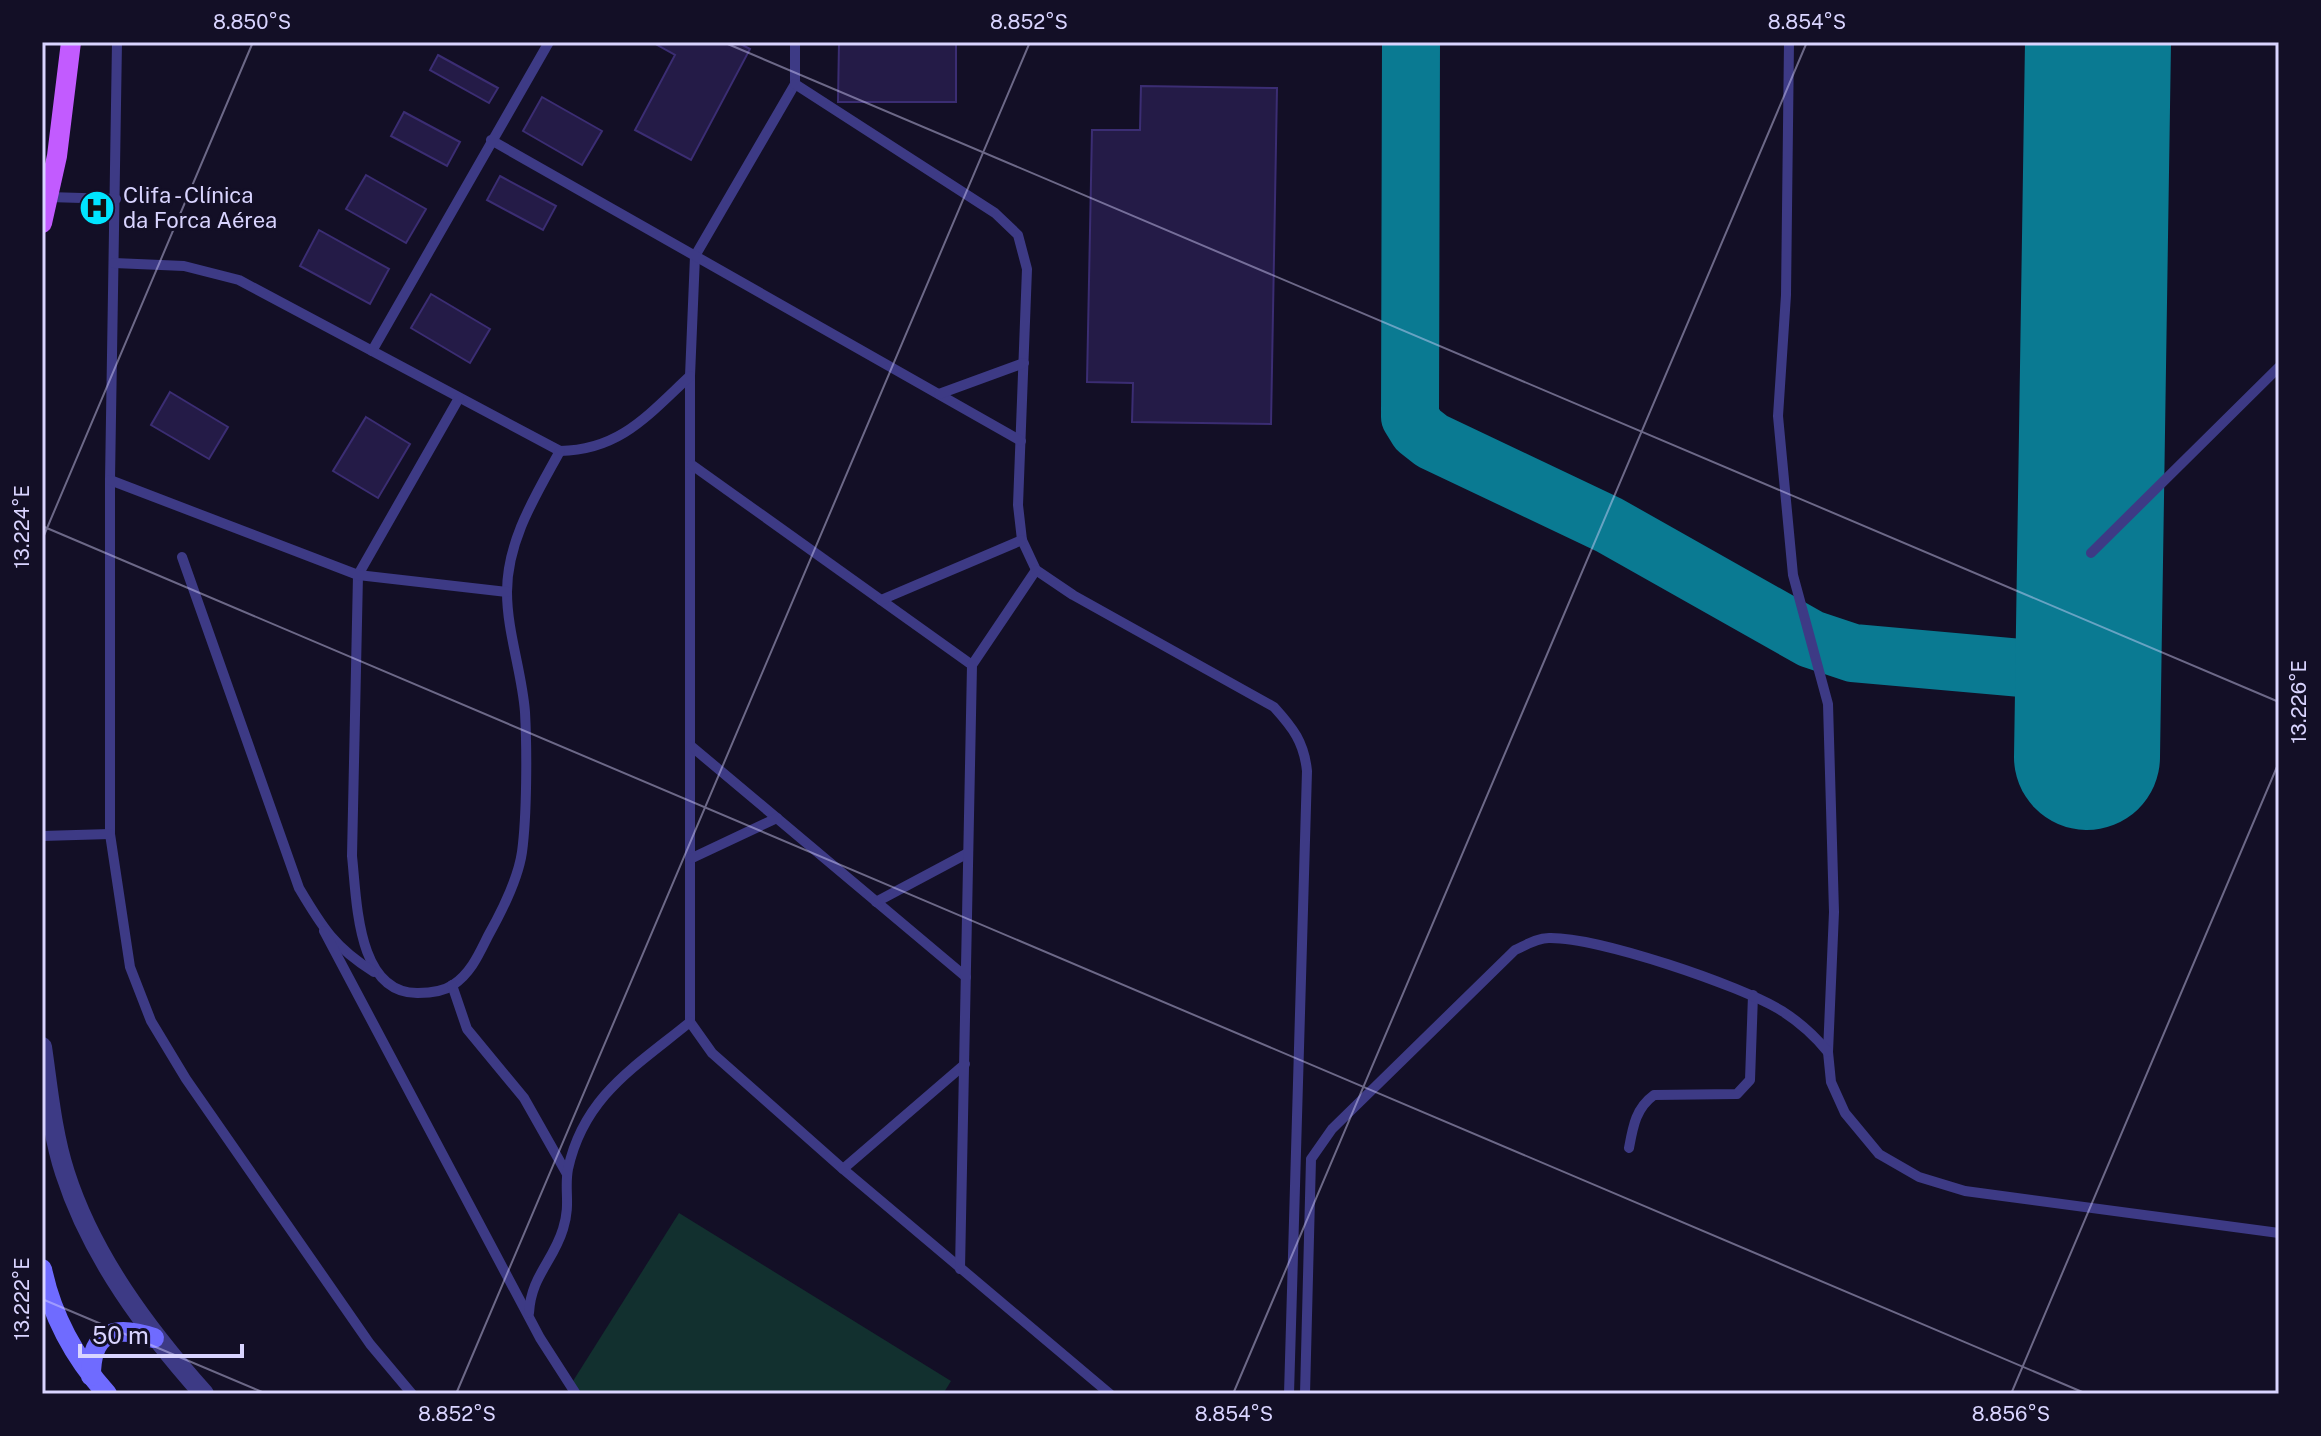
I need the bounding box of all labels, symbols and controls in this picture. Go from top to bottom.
text: 8.850°S [213,10,291,34]
text: 8.852°S [990,10,1068,34]
text: 8.854°S [1768,10,1846,34]
place label: Clifa - Clínica da Forca Aérea [123,182,277,233]
hospital icon: Clifa - Clínica da Forca Aérea [78,189,116,227]
text: 13.224°E [10,485,34,569]
text: 13.226°E [2287,660,2311,744]
text: 13.222°E [10,1257,34,1341]
scale bar [80,1308,242,1358]
text: 50 m [92,1321,149,1349]
text: 8.852°S [418,1402,496,1426]
text: 8.854°S [1195,1402,1273,1426]
text: 8.856°S [1972,1402,2050,1426]

